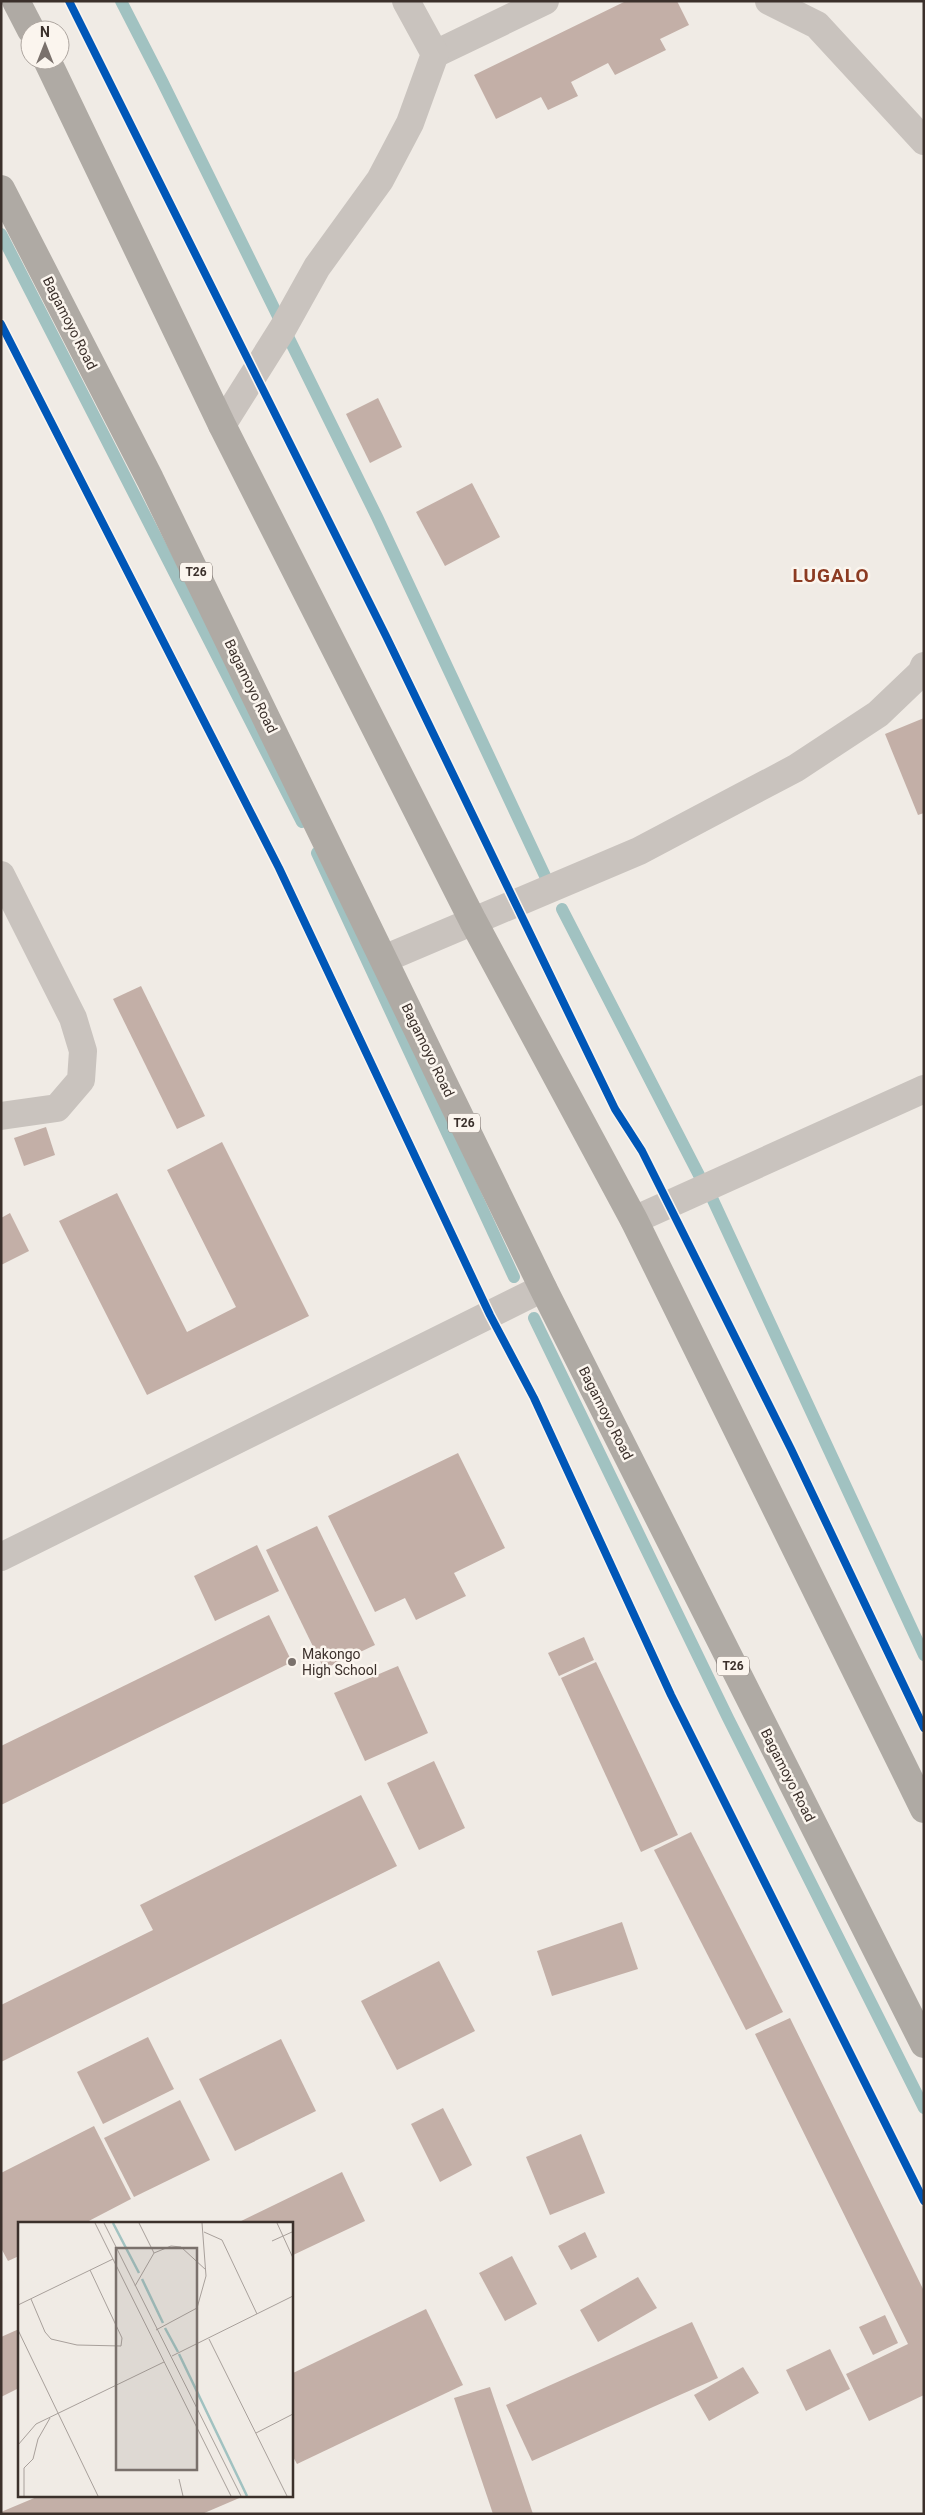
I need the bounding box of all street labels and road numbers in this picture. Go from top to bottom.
street label: Bagamoyo Road [40,274,100,372]
road number: T26 [180,562,212,582]
street label: Bagamoyo Road [221,637,281,735]
street label: Bagamoyo Road [398,1001,458,1099]
road number: T26 [448,1114,480,1132]
street label: Bagamoyo Road [576,1364,636,1462]
road number: T26 [717,1656,749,1675]
street label: Bagamoyo Road [758,1726,818,1824]

